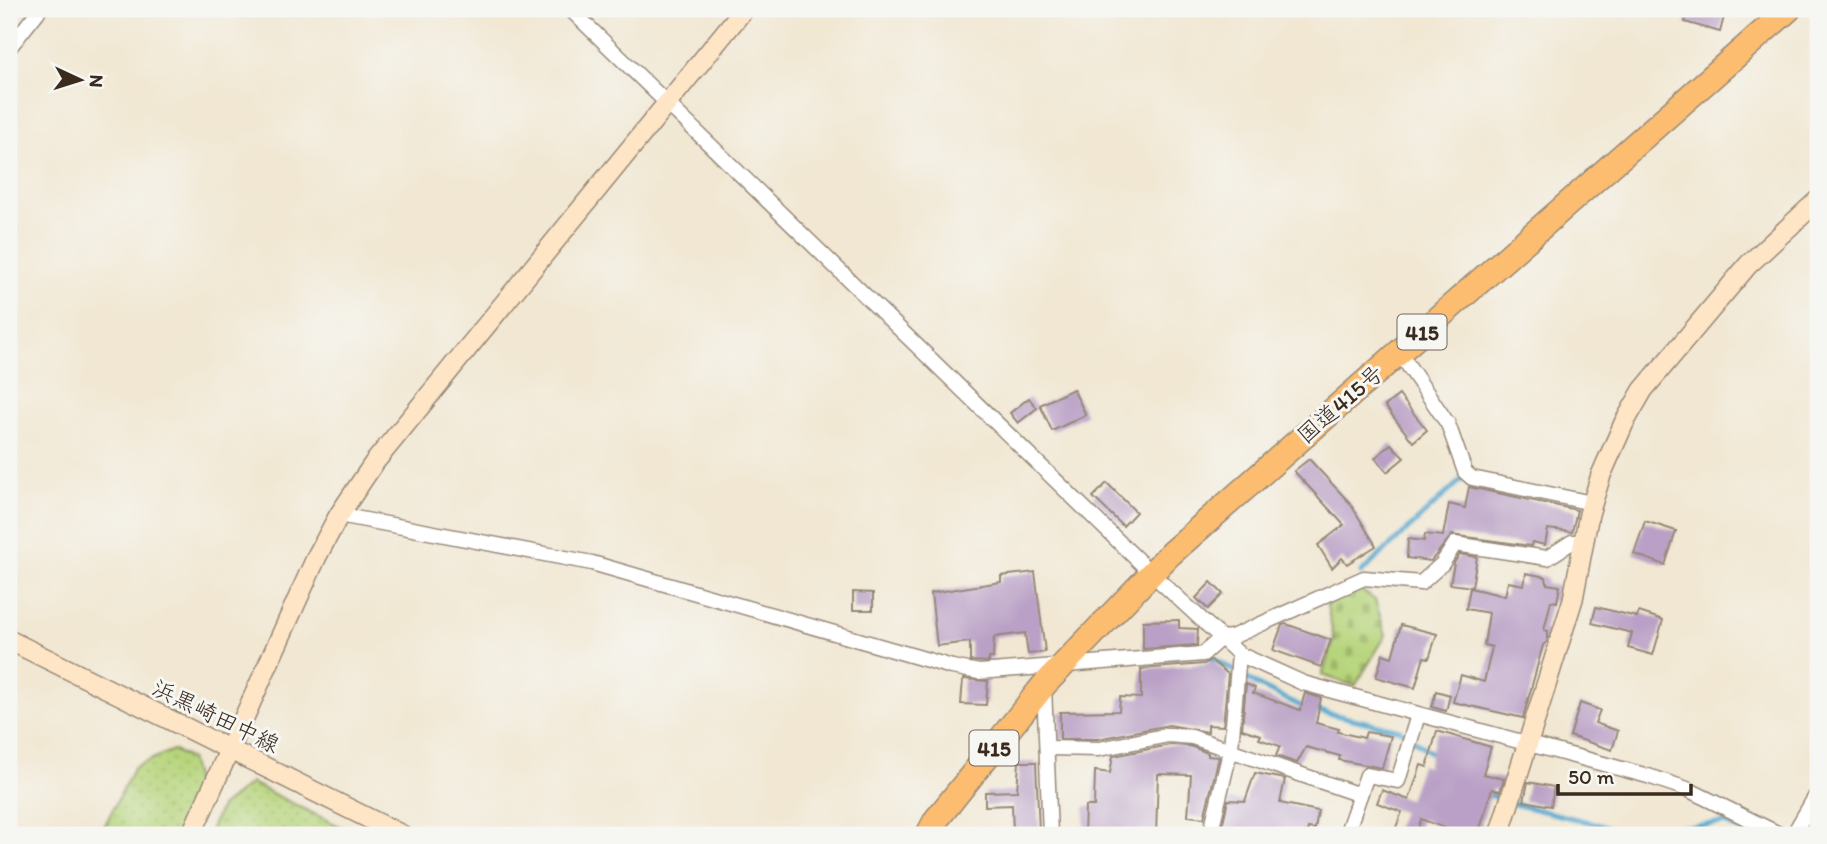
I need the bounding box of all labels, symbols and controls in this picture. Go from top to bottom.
north arrow [46,46,116,116]
text: N [85,74,108,88]
road number: 415 [1398,314,1446,350]
street label: 国道415号 [1291,359,1389,449]
street label: 浜黒崎田中線 [148,673,284,759]
road number: 415 [970,730,1018,766]
scale bar [1558,753,1690,797]
text: 50 m [1568,764,1615,789]

